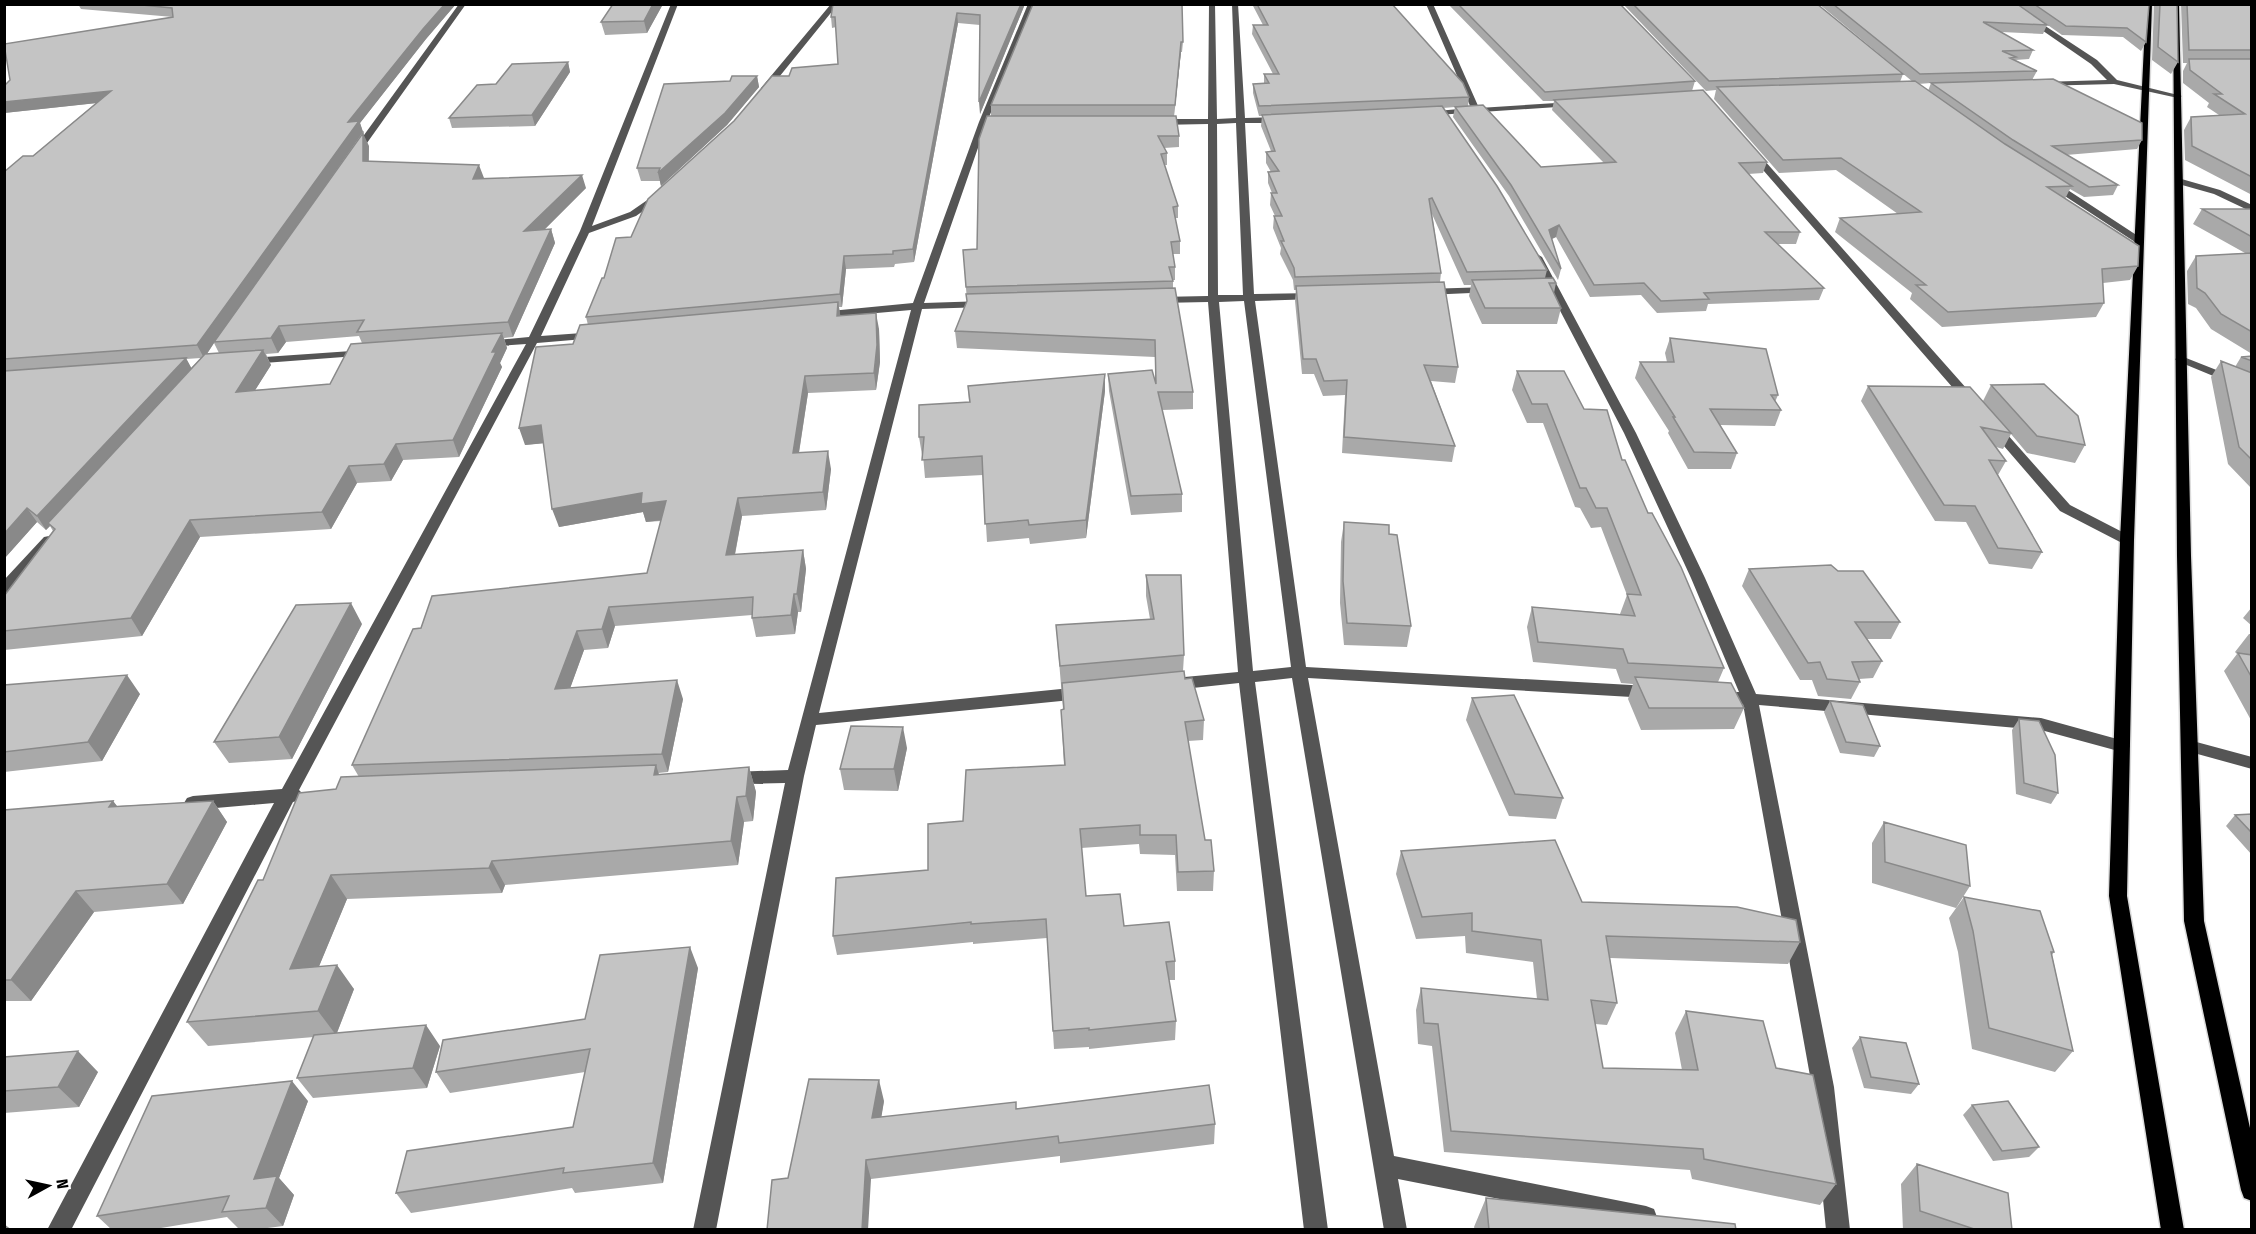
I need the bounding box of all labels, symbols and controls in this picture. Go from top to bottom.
north arrow [18,1156,78,1216]
text: N [52,1178,72,1190]

